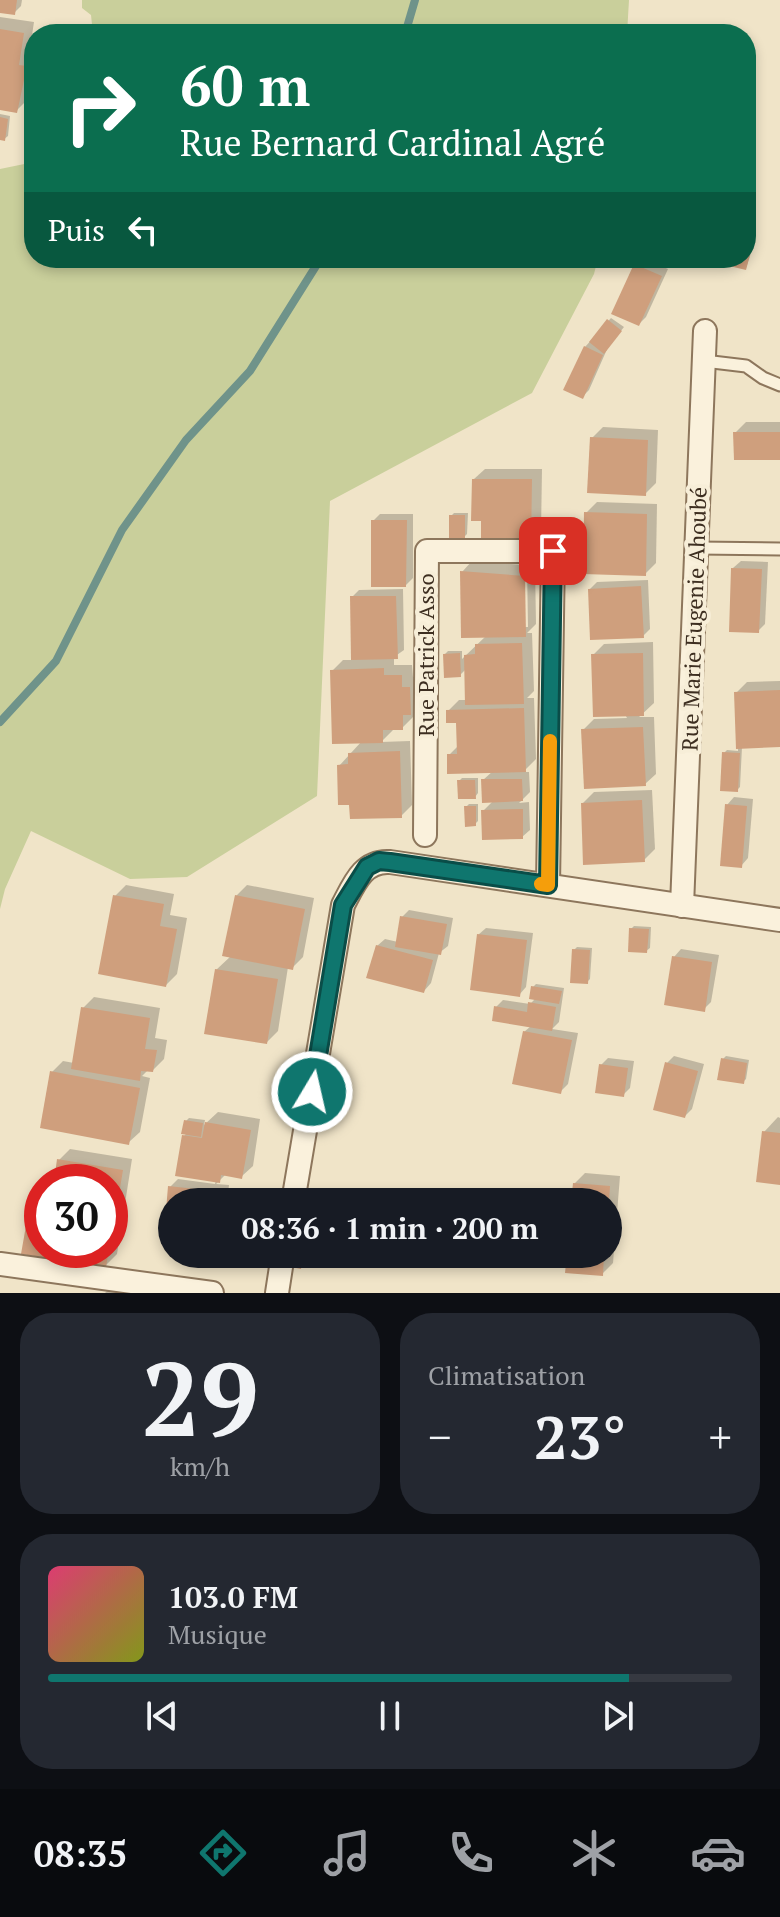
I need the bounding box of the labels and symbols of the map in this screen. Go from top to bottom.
street label: Rue Marie Eugenie Ahoubé [674,486,713,752]
pin [519,517,587,585]
street label: Rue Patrick Asso [411,573,440,737]
position arrow [270,1050,354,1134]
speed limit sign: 30 [24,1164,128,1268]

